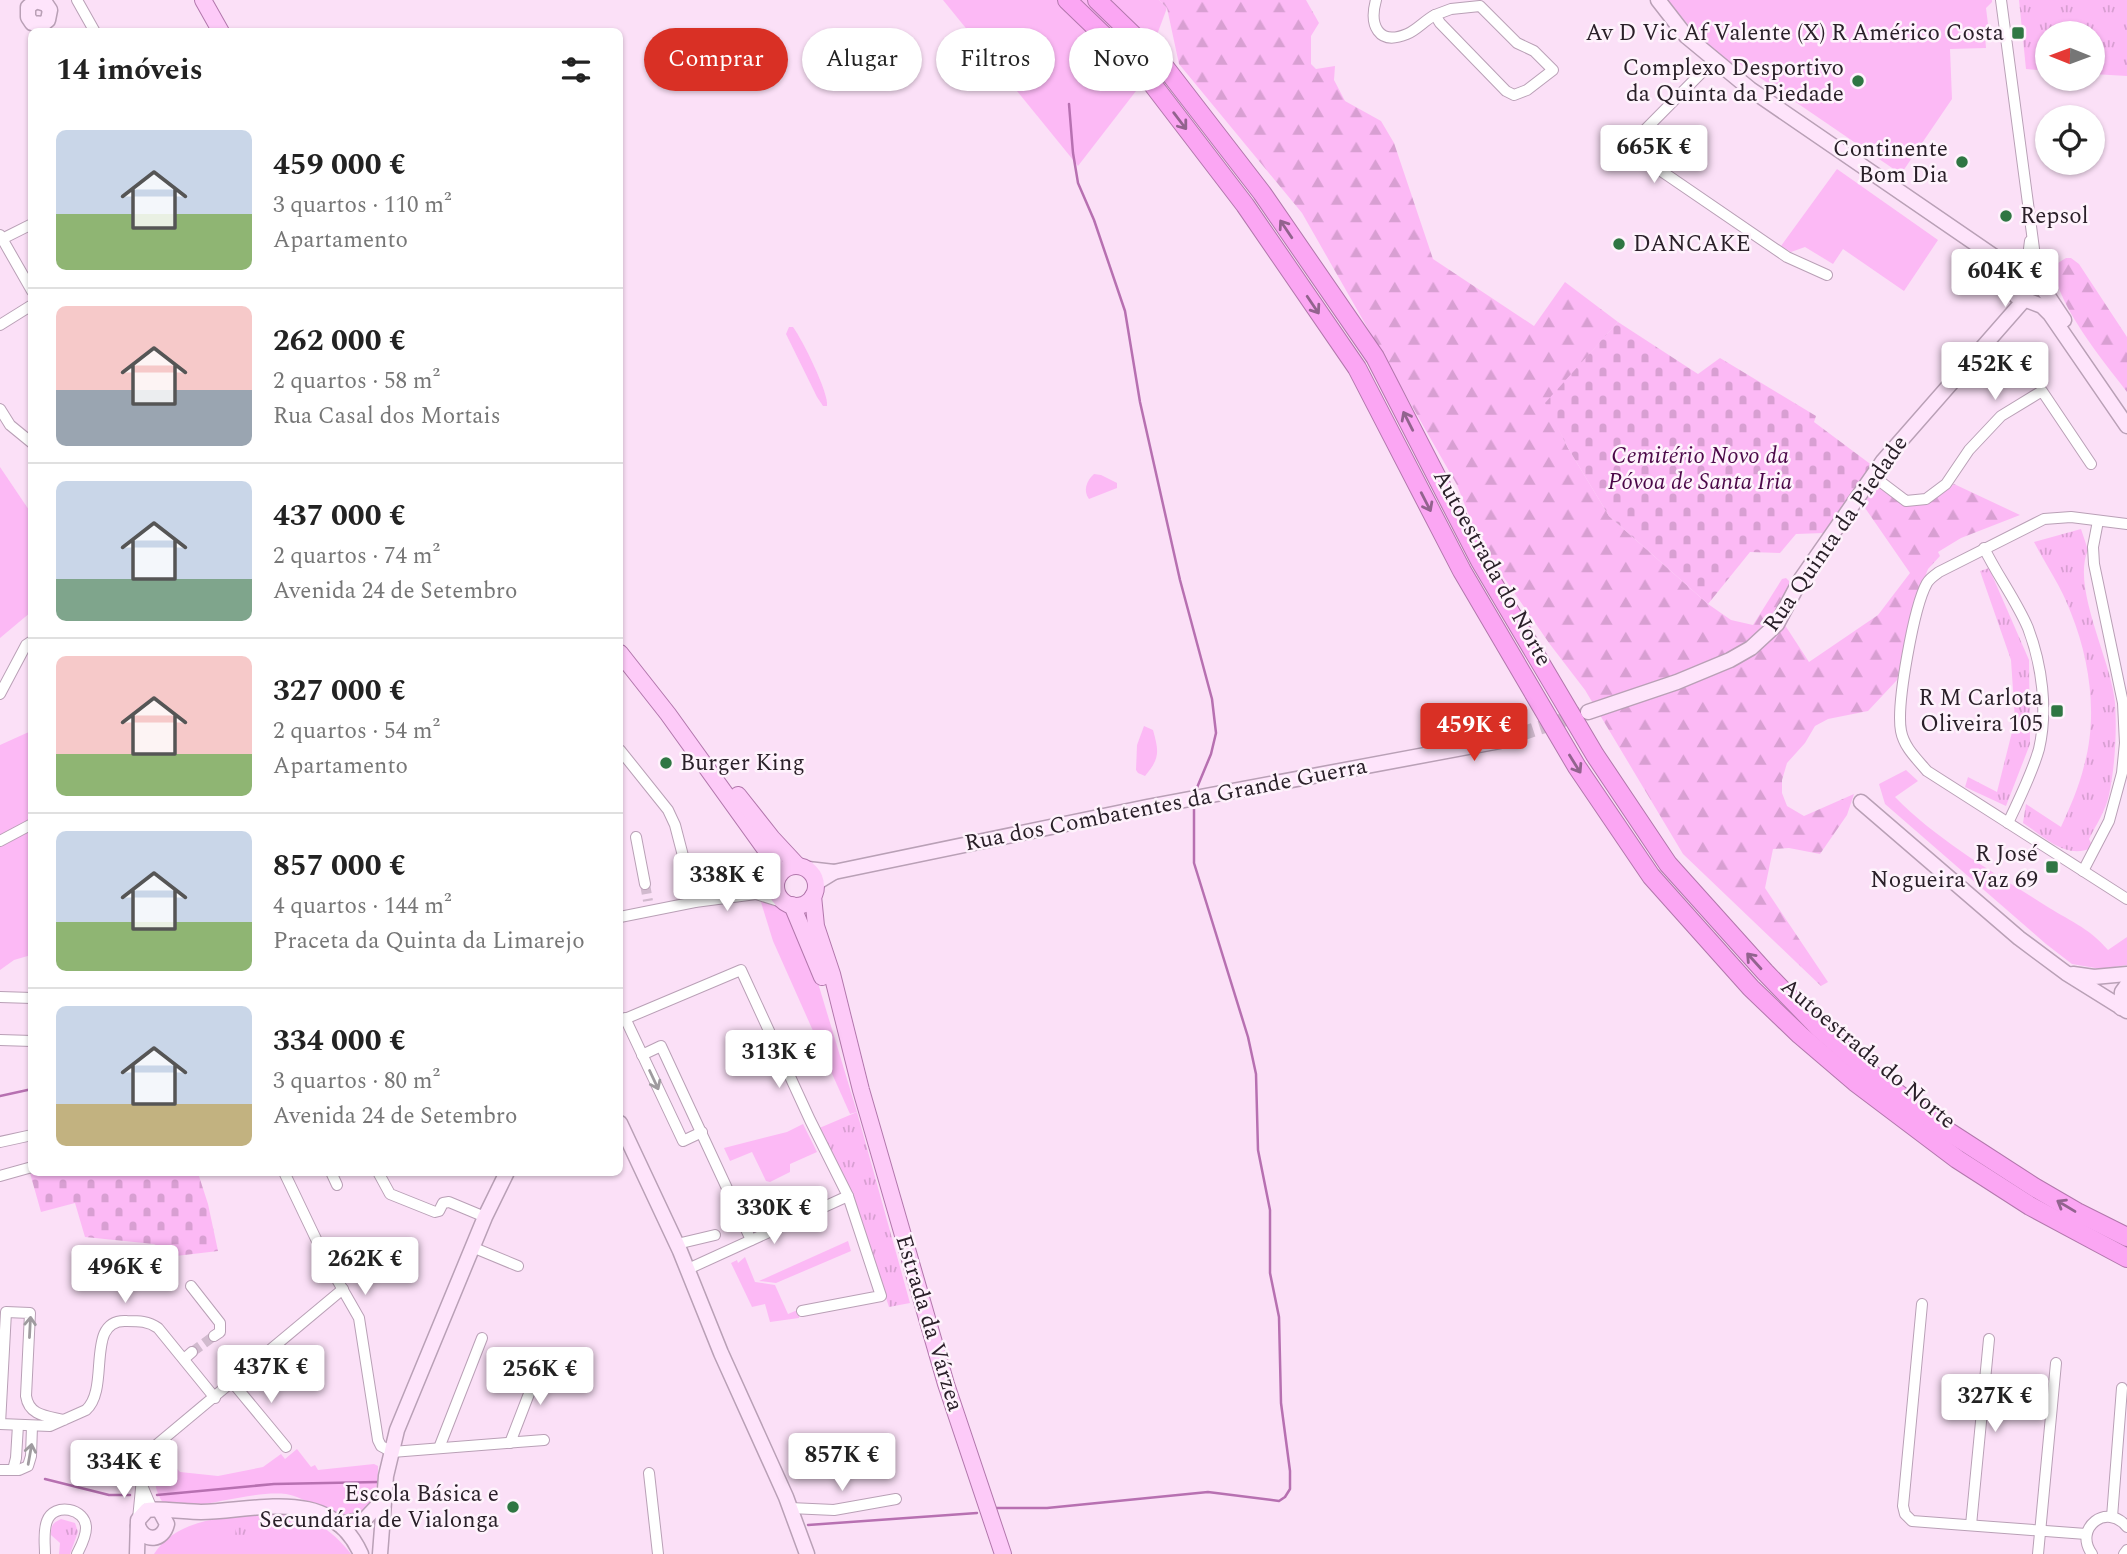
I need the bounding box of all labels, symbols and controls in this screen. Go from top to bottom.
place label: Av D Vic Af Valente (X) R Américo Costa [1585,16,2004,51]
north arrow [2035,21,2105,91]
map controls [2035,21,2105,175]
marker: Av D Vic Af Valente (X) R Américo Costa [2010,25,2026,41]
chip: Comprar [644,28,788,91]
chip: Alugar [802,28,922,91]
chip: Filtros [936,28,1055,91]
chip: Novo [1069,28,1173,91]
text: 14 imóveis [56,47,203,93]
icon: filters [557,51,595,89]
place label: Complexo Desportivo da Quinta da Piedade [1623,51,1844,112]
marker: Complexo Desportivo da Quinta da Piedade [1850,73,1866,89]
button: locate [2035,105,2105,175]
one-way arrow [1173,111,1188,130]
pin: 665K € [1597,125,1711,185]
text: 665K € [1616,130,1692,165]
place label: Continente Bom Dia [1833,132,1948,193]
text: 459 000 € [273,142,406,188]
marker: Continente Bom Dia [1954,154,1970,170]
icon: home [112,158,196,242]
text: 3 quartos · 110 m² [273,188,451,223]
place label: Repsol [2020,199,2089,234]
marker: Repsol [1998,208,2014,224]
one-way arrow [1279,220,1294,239]
text: Apartamento [273,223,408,258]
place label: DANCAKE [1633,227,1751,262]
marker: DANCAKE [1611,236,1627,252]
pin: 604K € [1948,250,2062,309]
text: 604K € [1967,254,2043,289]
one-way arrow [1306,295,1320,314]
text: 262 000 € [273,318,406,364]
icon: home [112,334,196,418]
pin: 452K € [1938,342,2052,402]
text: 452K € [1957,347,2033,382]
text: 2 quartos · 58 m² [273,364,440,399]
text: Rua Casal dos Mortais [273,399,501,434]
one-way arrow [1400,411,1414,432]
street label: Rua Quinta da Piedade [1755,428,1917,640]
park label: Cemitério Novo da Póvoa de Santa Iria [1608,439,1793,500]
street label: Autoestrada do Norte [1423,463,1561,673]
one-way arrow [1420,491,1434,512]
text: 437 000 € [273,493,406,539]
icon: home [112,509,196,593]
text: 2 quartos · 74 m² [273,539,440,574]
text: Avenida 24 de Setembro [273,574,517,609]
text: 327 000 € [273,668,406,714]
place label: R M Carlota Oliveira 105 [1919,681,2043,742]
icon: home [112,684,196,768]
marker: R M Carlota Oliveira 105 [2049,703,2065,719]
pin: 459K € [1417,704,1531,763]
text: 459K € [1436,708,1512,743]
text: 2 quartos · 54 m² [273,714,440,749]
place label: Burger King [680,746,805,781]
text: Apartamento [273,749,408,784]
street label: Rua dos Combatentes da Grande Guerra [962,749,1370,861]
one-way arrow [1569,753,1583,773]
marker: Burger King [658,755,674,771]
place label: R José Nogueira Vaz 69 [1870,837,2038,898]
text: 857 000 € [273,843,406,889]
pin: 338K € [670,853,784,913]
text: 338K € [689,858,765,893]
icon: home [112,859,196,943]
marker: R José Nogueira Vaz 69 [2044,859,2060,875]
text: 4 quartos · 144 m² [273,889,451,924]
text: Praceta da Quinta da Limarejo [273,924,585,959]
one-way arrow [1746,952,1762,970]
street label: Autoestrada do Norte [1772,970,1964,1138]
text: 334 000 € [273,1018,406,1064]
pin: 313K € [722,1030,836,1090]
icon: home [112,1034,196,1118]
text: 313K € [741,1035,817,1070]
text: 3 quartos · 80 m² [273,1064,440,1099]
one-way arrow [648,1068,661,1090]
text: Avenida 24 de Setembro [273,1099,517,1134]
pin: 330K € [717,1186,831,1246]
text: 330K € [736,1191,812,1226]
one-way arrow [2057,1199,2077,1213]
street label: Estrada da Várzea [886,1230,972,1416]
pin: 262K € [308,1238,422,1297]
text: 262K € [327,1242,403,1277]
pin: 496K € [68,1246,182,1305]
text: 496K € [87,1250,163,1285]
one-way arrow [23,1316,36,1339]
pin: 437K € [214,1346,328,1405]
pin: 256K € [483,1348,597,1407]
text: 437K € [233,1350,309,1385]
text: 256K € [502,1352,578,1387]
pin: 327K € [1938,1374,2052,1434]
text: 327K € [1957,1379,2033,1414]
pin: 857K € [785,1434,899,1493]
text: 857K € [804,1438,880,1473]
pin: 334K € [67,1440,181,1500]
one-way arrow [24,1443,37,1466]
text: 334K € [86,1445,162,1480]
place label: Escola Básica e Secundária de Vialonga [259,1477,499,1538]
marker: Escola Básica e Secundária de Vialonga [505,1499,521,1515]

